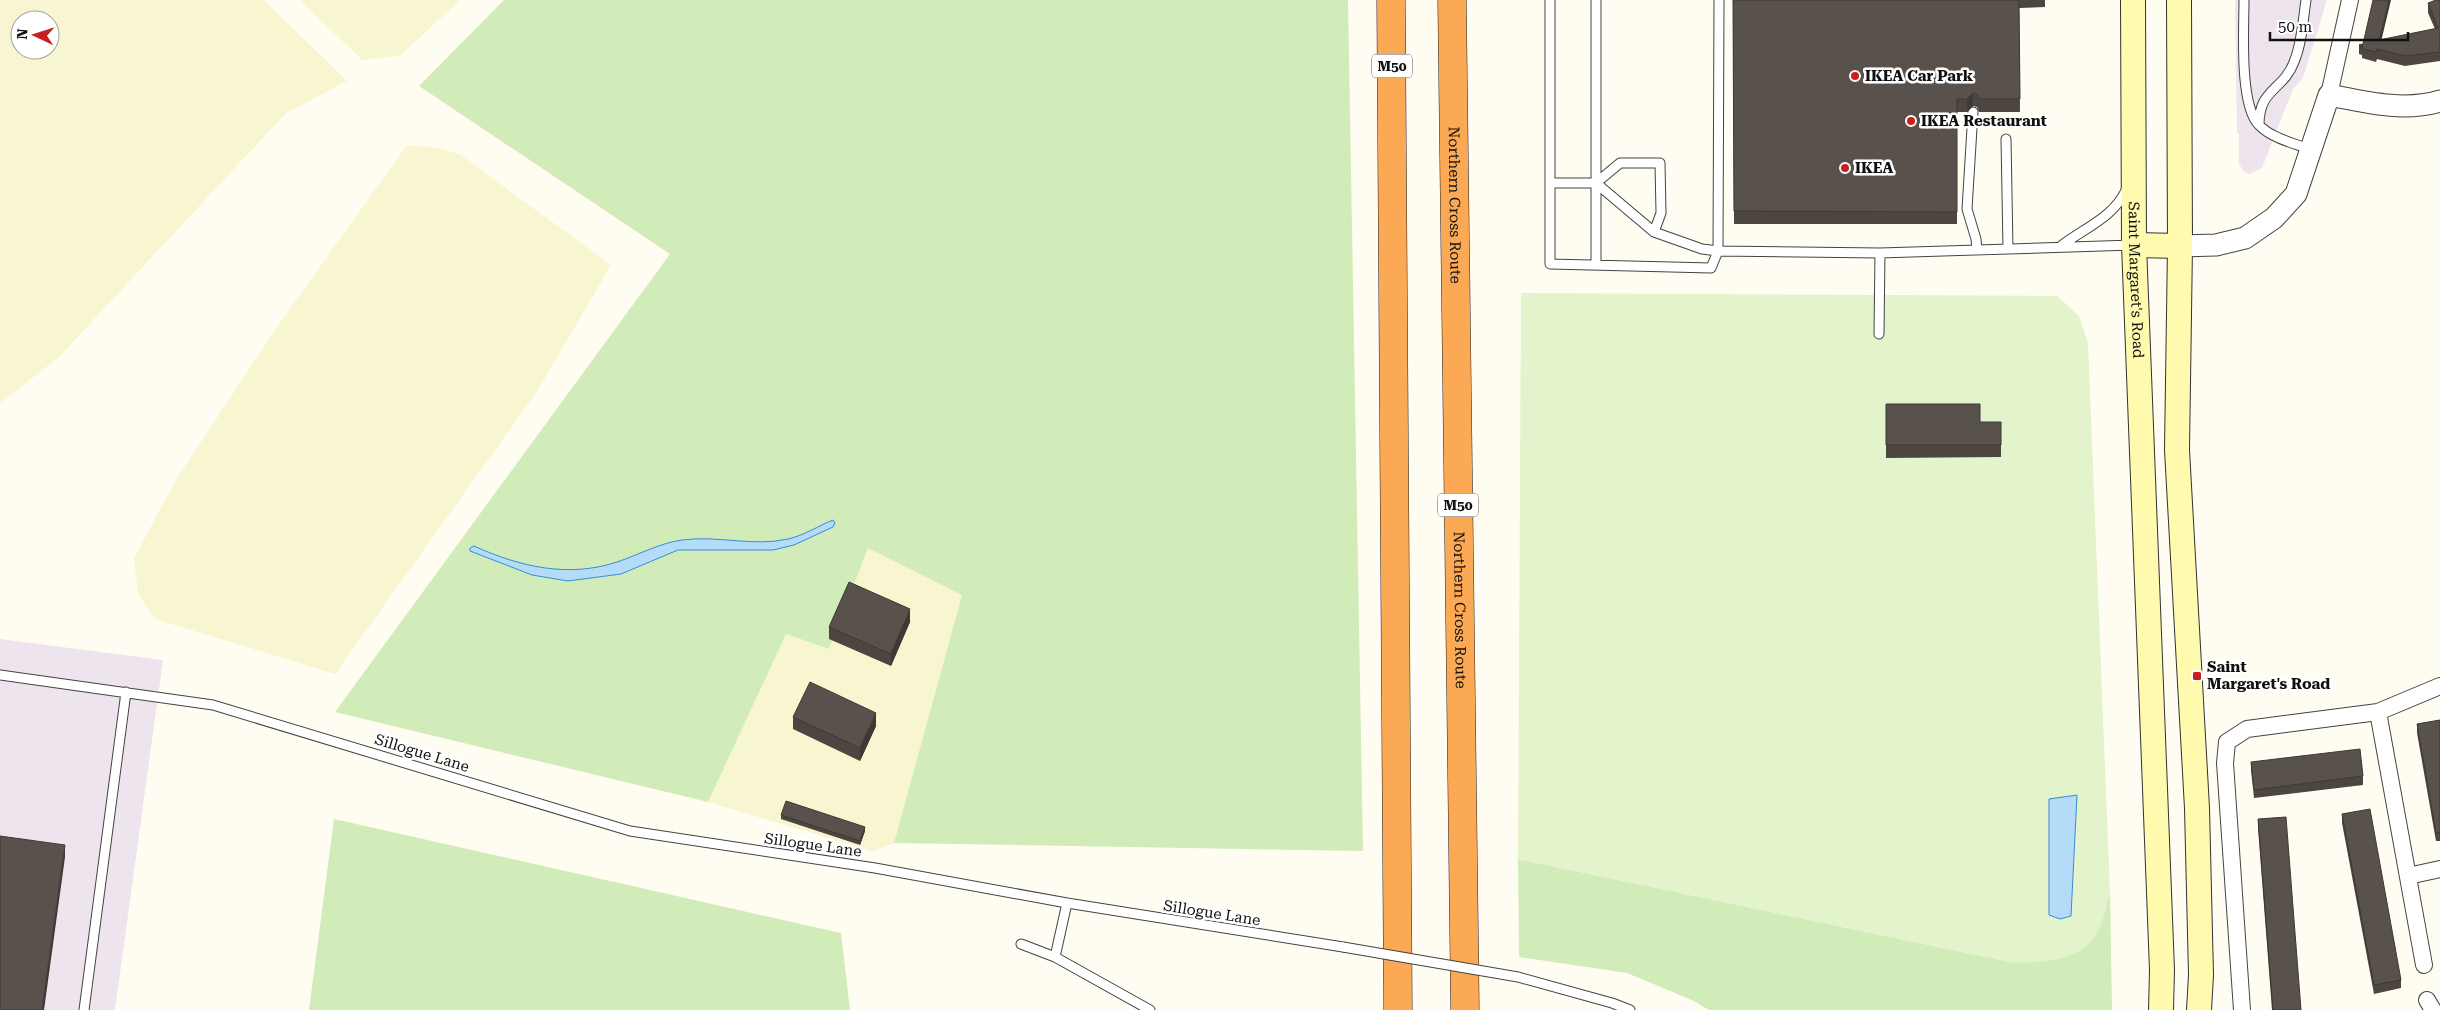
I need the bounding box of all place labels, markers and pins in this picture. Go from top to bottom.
place label: IKEA Car Park [1865,67,1974,85]
marker: IKEA Car Park [1849,70,1861,82]
place label: IKEA Restaurant [1921,112,2047,130]
marker: IKEA Restaurant [1905,115,1917,127]
place label: IKEA [1855,159,1894,177]
marker: IKEA [1839,162,1851,174]
place label: Saint Margaret's Road [2207,658,2330,693]
marker: Saint Margaret's Road [2191,670,2203,682]

